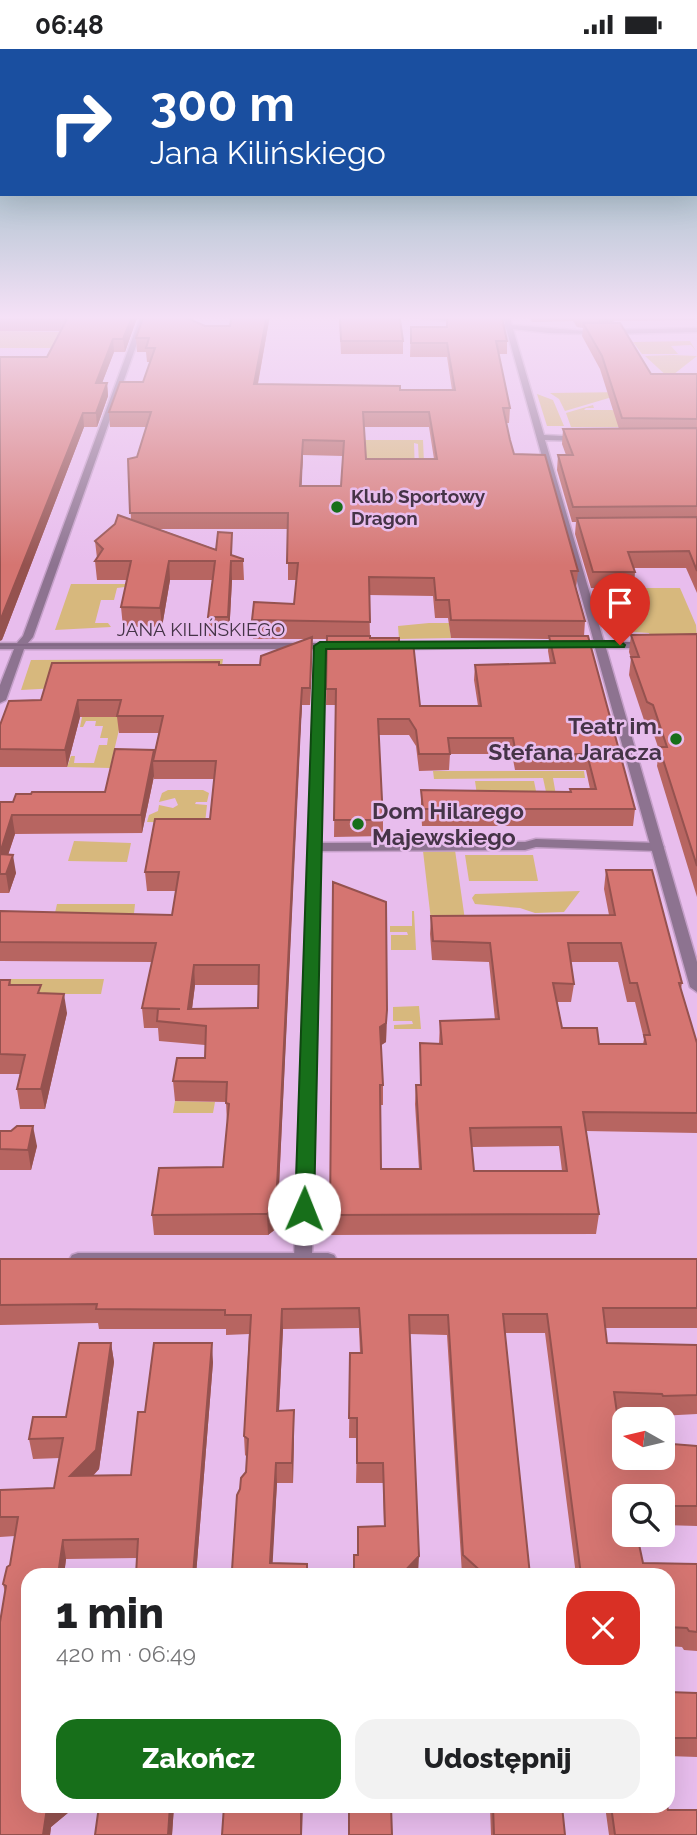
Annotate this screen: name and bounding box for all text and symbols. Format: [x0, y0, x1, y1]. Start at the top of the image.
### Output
text: 06:48 [35, 10, 104, 40]
text: 300 m [150, 75, 295, 132]
icon: right [35, 77, 126, 168]
text: Jana Kilińskiego [150, 134, 386, 171]
place label: Klub Sportowy Dragon [351, 485, 486, 529]
marker: Klub Sportowy Dragon [329, 499, 345, 515]
pin [590, 573, 650, 645]
icon: arrive [601, 584, 639, 622]
street label: JANA KILIŃSKIEGO [117, 618, 285, 640]
place label: Teatr im. Stefana Jaracza [488, 712, 662, 765]
marker: Teatr im. Stefana Jaracza [668, 731, 684, 747]
place label: Dom Hilarego Majewskiego [372, 797, 524, 850]
marker: Dom Hilarego Majewskiego [350, 816, 366, 832]
position arrow [267, 1172, 341, 1246]
north arrow [612, 1407, 676, 1470]
map controls [612, 1407, 675, 1547]
button: search [612, 1484, 675, 1547]
text: 1 min [56, 1589, 164, 1638]
button: close [566, 1591, 640, 1665]
text: 420 m · 06:49 [56, 1640, 196, 1667]
button: Zakończ [56, 1719, 341, 1799]
button: Udostępnij [355, 1719, 640, 1799]

